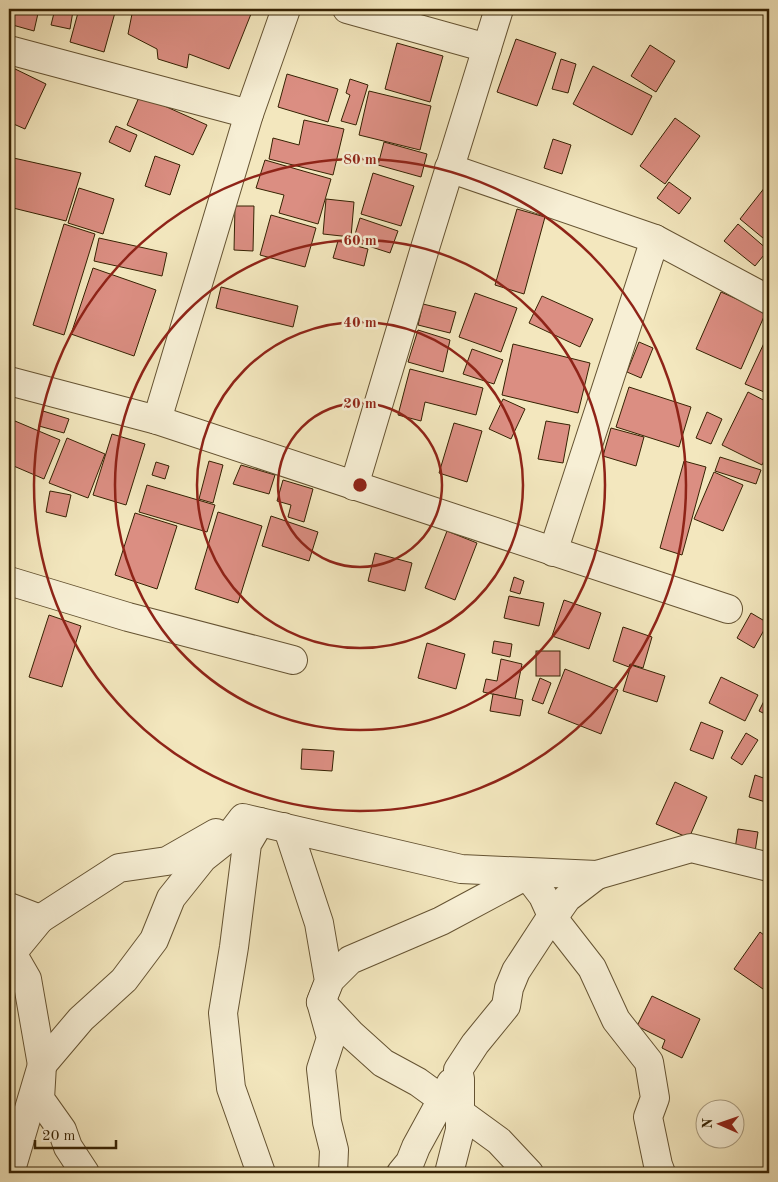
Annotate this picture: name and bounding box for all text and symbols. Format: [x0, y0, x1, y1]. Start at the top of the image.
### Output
text: 80 m [343, 153, 377, 168]
text: 60 m [343, 234, 377, 249]
text: 40 m [343, 316, 377, 331]
text: 20 m [343, 397, 377, 412]
centre of rings [351, 476, 369, 494]
north arrow [696, 1100, 746, 1150]
scale bar [35, 1117, 116, 1149]
text: N [701, 1118, 715, 1129]
text: 20 m [42, 1129, 76, 1144]

